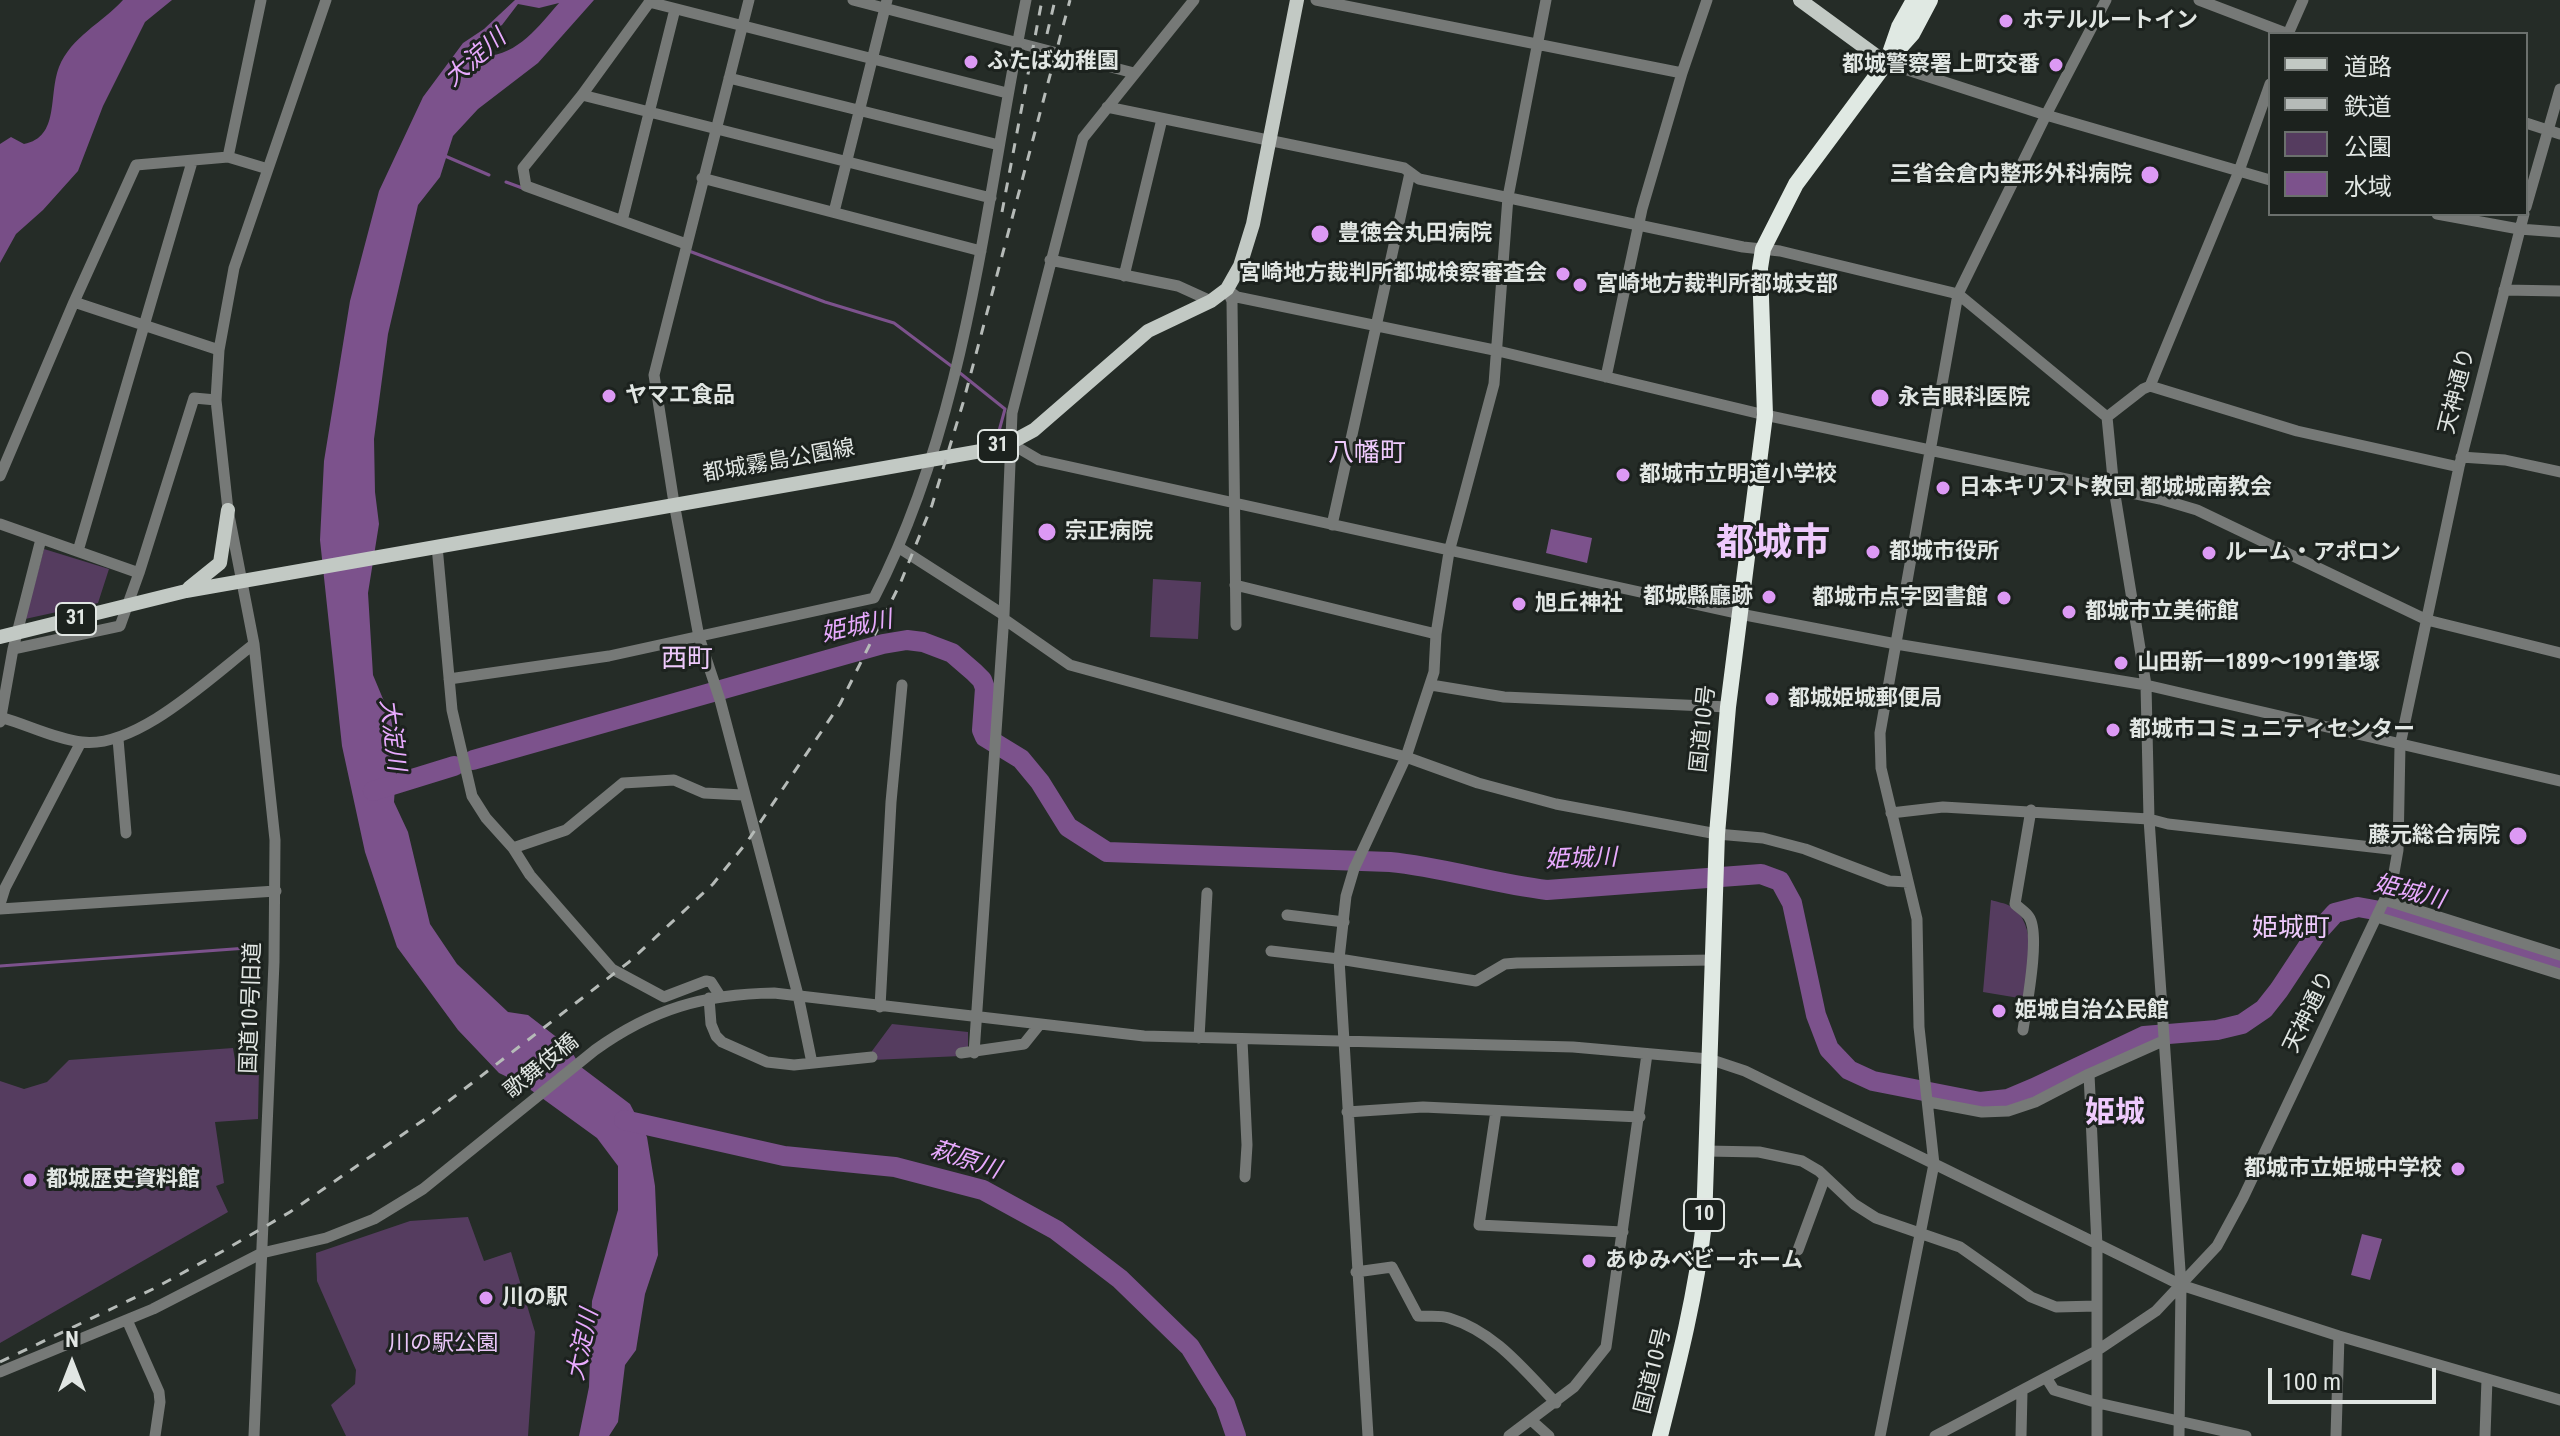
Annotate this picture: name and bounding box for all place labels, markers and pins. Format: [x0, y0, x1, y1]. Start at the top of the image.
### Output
place label: ホテルルートイン [2022, 8, 2198, 34]
marker: ホテルルートイン [1997, 12, 2015, 30]
place label: ふたば幼稚園 [987, 49, 1119, 75]
place label: 都城警察署上町交番 [1842, 52, 2040, 78]
marker: ふたば幼稚園 [962, 53, 980, 71]
marker: 都城警察署上町交番 [2047, 56, 2065, 74]
place label: 三省会倉内整形外科病院 [1890, 162, 2132, 188]
marker: 三省会倉内整形外科病院 [2139, 164, 2161, 186]
place label: 豊徳会丸田病院 [1338, 221, 1492, 247]
marker: 豊徳会丸田病院 [1309, 223, 1331, 245]
place label: 宮崎地方裁判所都城検察審査会 [1239, 261, 1547, 287]
marker: 宮崎地方裁判所都城検察審査会 [1554, 265, 1572, 283]
place label: 宮崎地方裁判所都城支部 [1596, 272, 1838, 298]
marker: 宮崎地方裁判所都城支部 [1571, 276, 1589, 294]
place label: ヤマエ食品 [625, 383, 735, 409]
place label: 永吉眼科医院 [1898, 385, 2030, 411]
marker: ヤマエ食品 [600, 387, 618, 405]
marker: 永吉眼科医院 [1869, 387, 1891, 409]
place label: 都城市立明道小学校 [1639, 462, 1837, 488]
marker: 都城市立明道小学校 [1614, 466, 1632, 484]
place label: 日本キリスト教団 都城城南教会 [1959, 475, 2272, 501]
marker: 日本キリスト教団 都城城南教会 [1934, 479, 1952, 497]
place label: 宗正病院 [1065, 519, 1153, 545]
marker: 宗正病院 [1036, 521, 1058, 543]
place label: 都城市役所 [1889, 539, 1999, 565]
place label: ルーム・アポロン [2225, 540, 2401, 566]
marker: 都城市役所 [1864, 543, 1882, 561]
marker: ルーム・アポロン [2200, 544, 2218, 562]
place label: 都城縣廳跡 [1643, 584, 1753, 610]
place label: 都城市点字図書館 [1812, 585, 1988, 611]
marker: 都城縣廳跡 [1760, 588, 1778, 606]
marker: 都城市点字図書館 [1995, 589, 2013, 607]
place label: 旭丘神社 [1535, 591, 1623, 617]
marker: 旭丘神社 [1510, 595, 1528, 613]
place label: 都城市立美術館 [2085, 599, 2239, 625]
marker: 都城市立美術館 [2060, 603, 2078, 621]
place label: 山田新一1899～1991筆塚 [2137, 650, 2380, 676]
marker: 山田新一1899～1991筆塚 [2112, 654, 2130, 672]
place label: 都城姫城郵便局 [1788, 686, 1942, 712]
marker: 都城姫城郵便局 [1763, 690, 1781, 708]
place label: 都城市コミュニティセンター [2129, 717, 2415, 743]
marker: 都城市コミュニティセンター [2104, 721, 2122, 739]
place label: 藤元総合病院 [2368, 823, 2500, 849]
marker: 藤元総合病院 [2507, 825, 2529, 847]
place label: 姫城自治公民館 [2015, 998, 2169, 1024]
marker: 姫城自治公民館 [1990, 1002, 2008, 1020]
place label: 都城市立姫城中学校 [2244, 1156, 2442, 1182]
marker: 都城市立姫城中学校 [2449, 1160, 2467, 1178]
place label: 都城歴史資料館 [46, 1167, 200, 1193]
marker: 都城歴史資料館 [21, 1171, 39, 1189]
place label: あゆみベビーホーム [1605, 1248, 1803, 1274]
marker: あゆみベビーホーム [1580, 1252, 1598, 1270]
place label: 川の駅 [502, 1285, 568, 1311]
marker: 川の駅 [477, 1289, 495, 1307]

